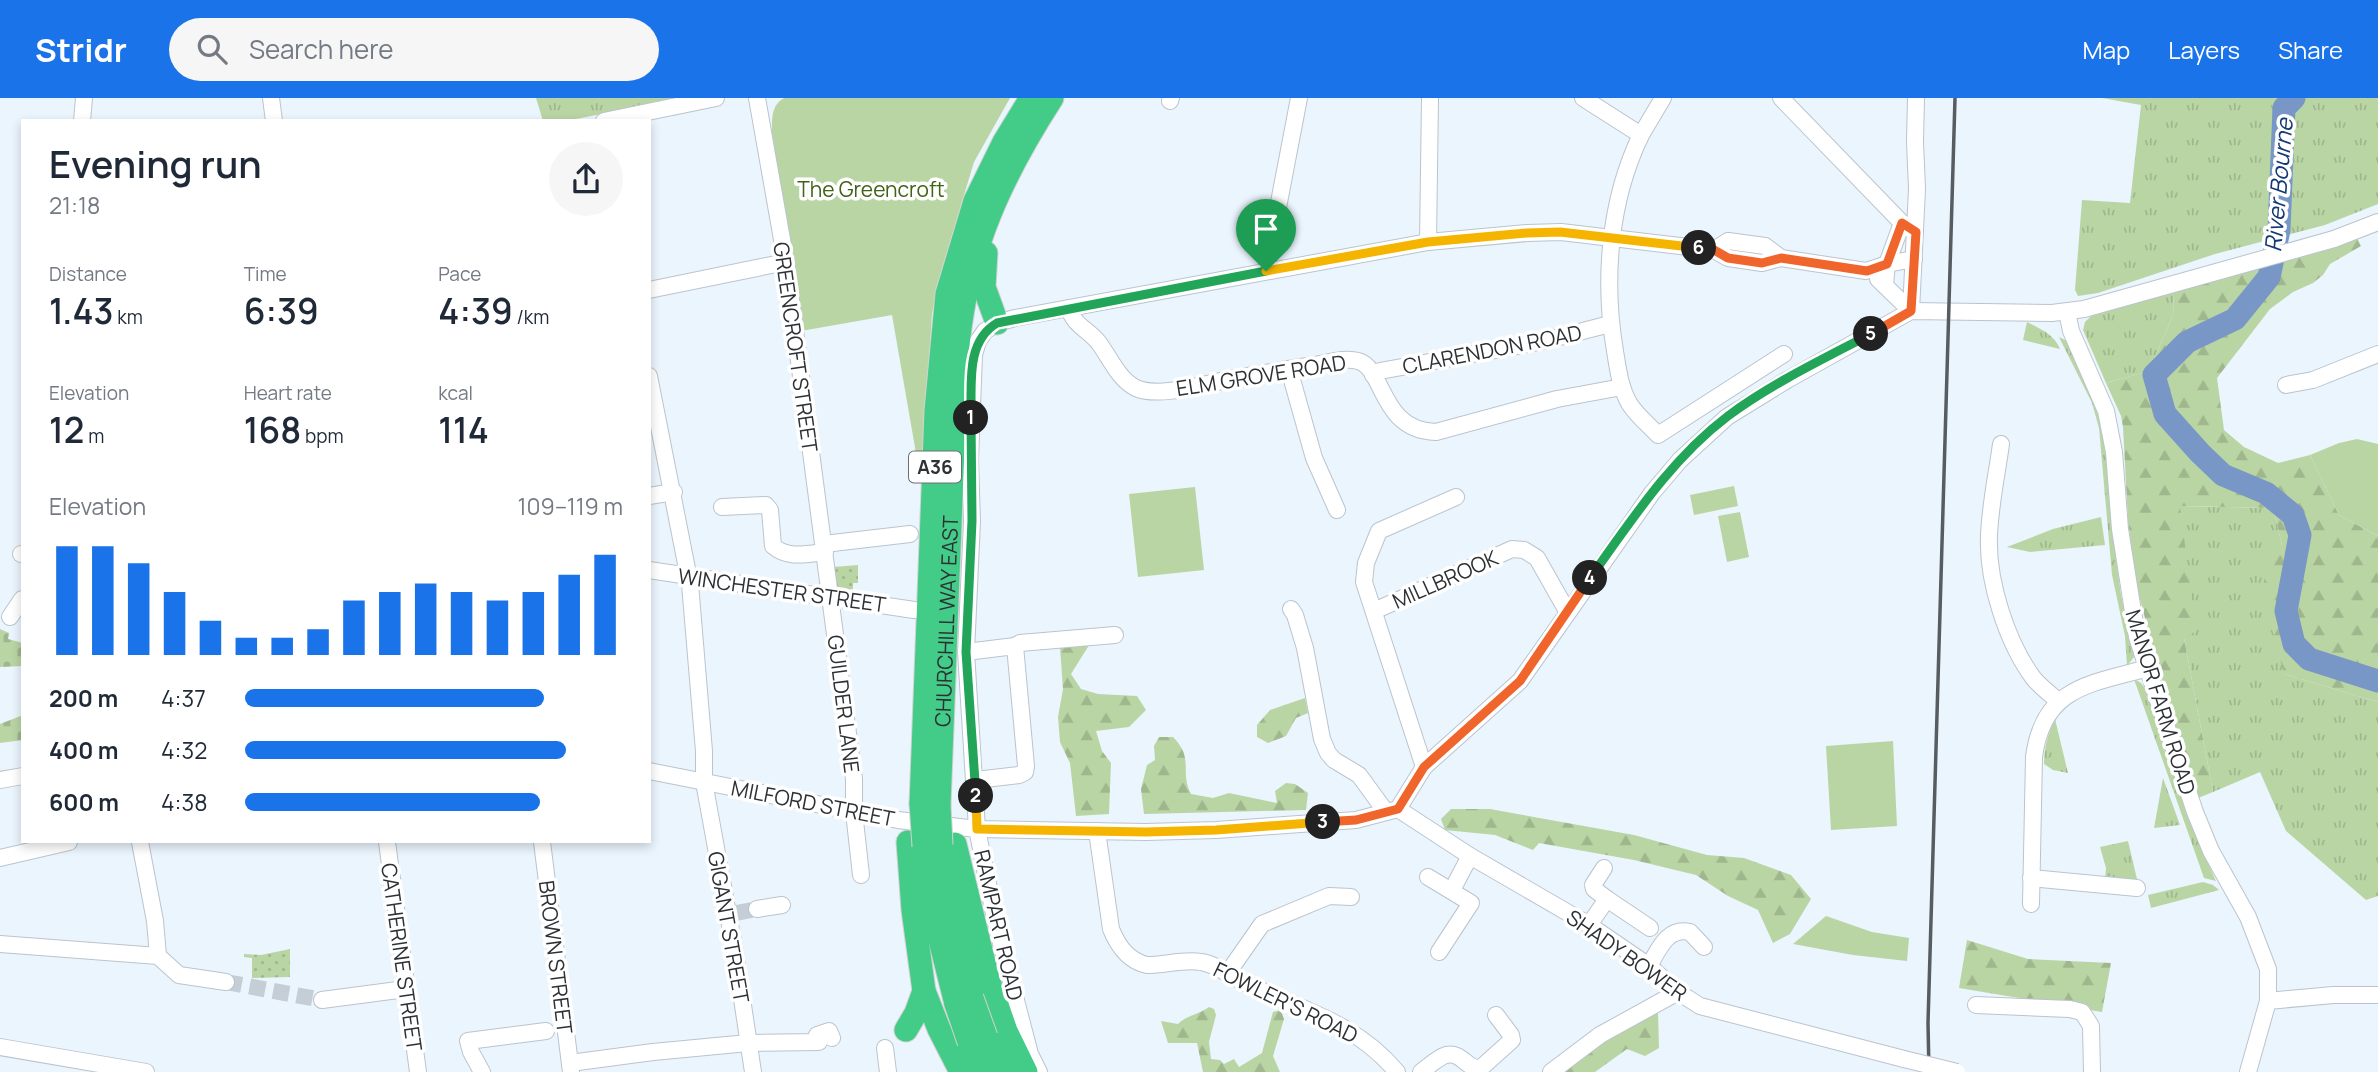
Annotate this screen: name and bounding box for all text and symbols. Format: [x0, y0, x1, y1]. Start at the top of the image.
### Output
search box [169, 18, 659, 81]
text: Stridr [35, 27, 127, 72]
icon: search [193, 30, 231, 68]
text: Search here [249, 31, 393, 67]
text: Map [2083, 33, 2130, 66]
text: Layers [2168, 33, 2240, 66]
text: Share [2278, 33, 2343, 66]
water label: River Bourne [2256, 115, 2300, 253]
text: Evening run [49, 137, 262, 189]
button: share [549, 142, 623, 216]
park label: The Greencroft [797, 175, 945, 203]
text: 21:18 [49, 189, 100, 221]
pin [1236, 199, 1296, 271]
icon: arrive [1247, 210, 1285, 248]
pin: 6 [1682, 230, 1716, 266]
text: 6 [1693, 234, 1704, 260]
street label: GREENCROFT STREET [767, 240, 825, 454]
text: Distance [49, 261, 127, 287]
text: Time [244, 261, 287, 287]
text: Pace [438, 261, 481, 287]
text: 1.43 [49, 287, 114, 335]
text: 6:39 [244, 287, 319, 335]
text: 4:39 [438, 287, 513, 335]
text: km [114, 304, 143, 330]
text: /km [513, 304, 549, 330]
pin: 5 [1854, 316, 1888, 352]
street label: CLARENDON ROAD [1400, 318, 1584, 380]
text: 5 [1865, 320, 1876, 346]
street label: ELM GROVE ROAD [1174, 348, 1348, 402]
text: Elevation [49, 380, 129, 406]
text: Heart rate [244, 380, 332, 406]
text: kcal [438, 380, 473, 406]
pin: 1 [954, 400, 988, 436]
text: 1 [966, 404, 975, 430]
text: 12 [49, 406, 84, 454]
text: 168 [244, 406, 301, 454]
text: 114 [438, 406, 489, 454]
text: m [84, 423, 104, 449]
text: bpm [301, 423, 344, 449]
road number: A36 [909, 452, 961, 482]
text: Elevation [49, 490, 146, 522]
text: 109–119 m [517, 490, 623, 522]
street label: CHURCHILL WAY EAST [928, 514, 964, 727]
street label: MILLBROOK [1388, 543, 1503, 615]
pin: 4 [1572, 560, 1608, 596]
street label: WINCHESTER STREET [676, 562, 888, 619]
text: 4 [1584, 564, 1595, 590]
street label: MANOR FARM ROAD [2120, 606, 2202, 798]
street label: GUILDER LANE [822, 633, 866, 775]
text: 200 m [49, 682, 118, 714]
text: 4:37 [161, 682, 206, 714]
text: 400 m [49, 734, 119, 766]
text: 4:32 [161, 734, 207, 766]
street label: MILFORD STREET [729, 773, 897, 833]
pin: 2 [958, 778, 993, 814]
text: 2 [970, 782, 981, 808]
text: 600 m [49, 786, 119, 818]
text: 4:38 [161, 786, 208, 818]
pin: 3 [1306, 804, 1340, 840]
text: 3 [1317, 808, 1328, 834]
street label: RAMPART ROAD [968, 847, 1030, 1003]
street label: GIGANT STREET [702, 849, 756, 1005]
street label: CATHERINE STREET [375, 861, 429, 1053]
street label: BROWN STREET [533, 879, 579, 1036]
street label: SHADY BOWER [1561, 903, 1693, 1007]
street label: FOWLER'S ROAD [1209, 955, 1363, 1049]

